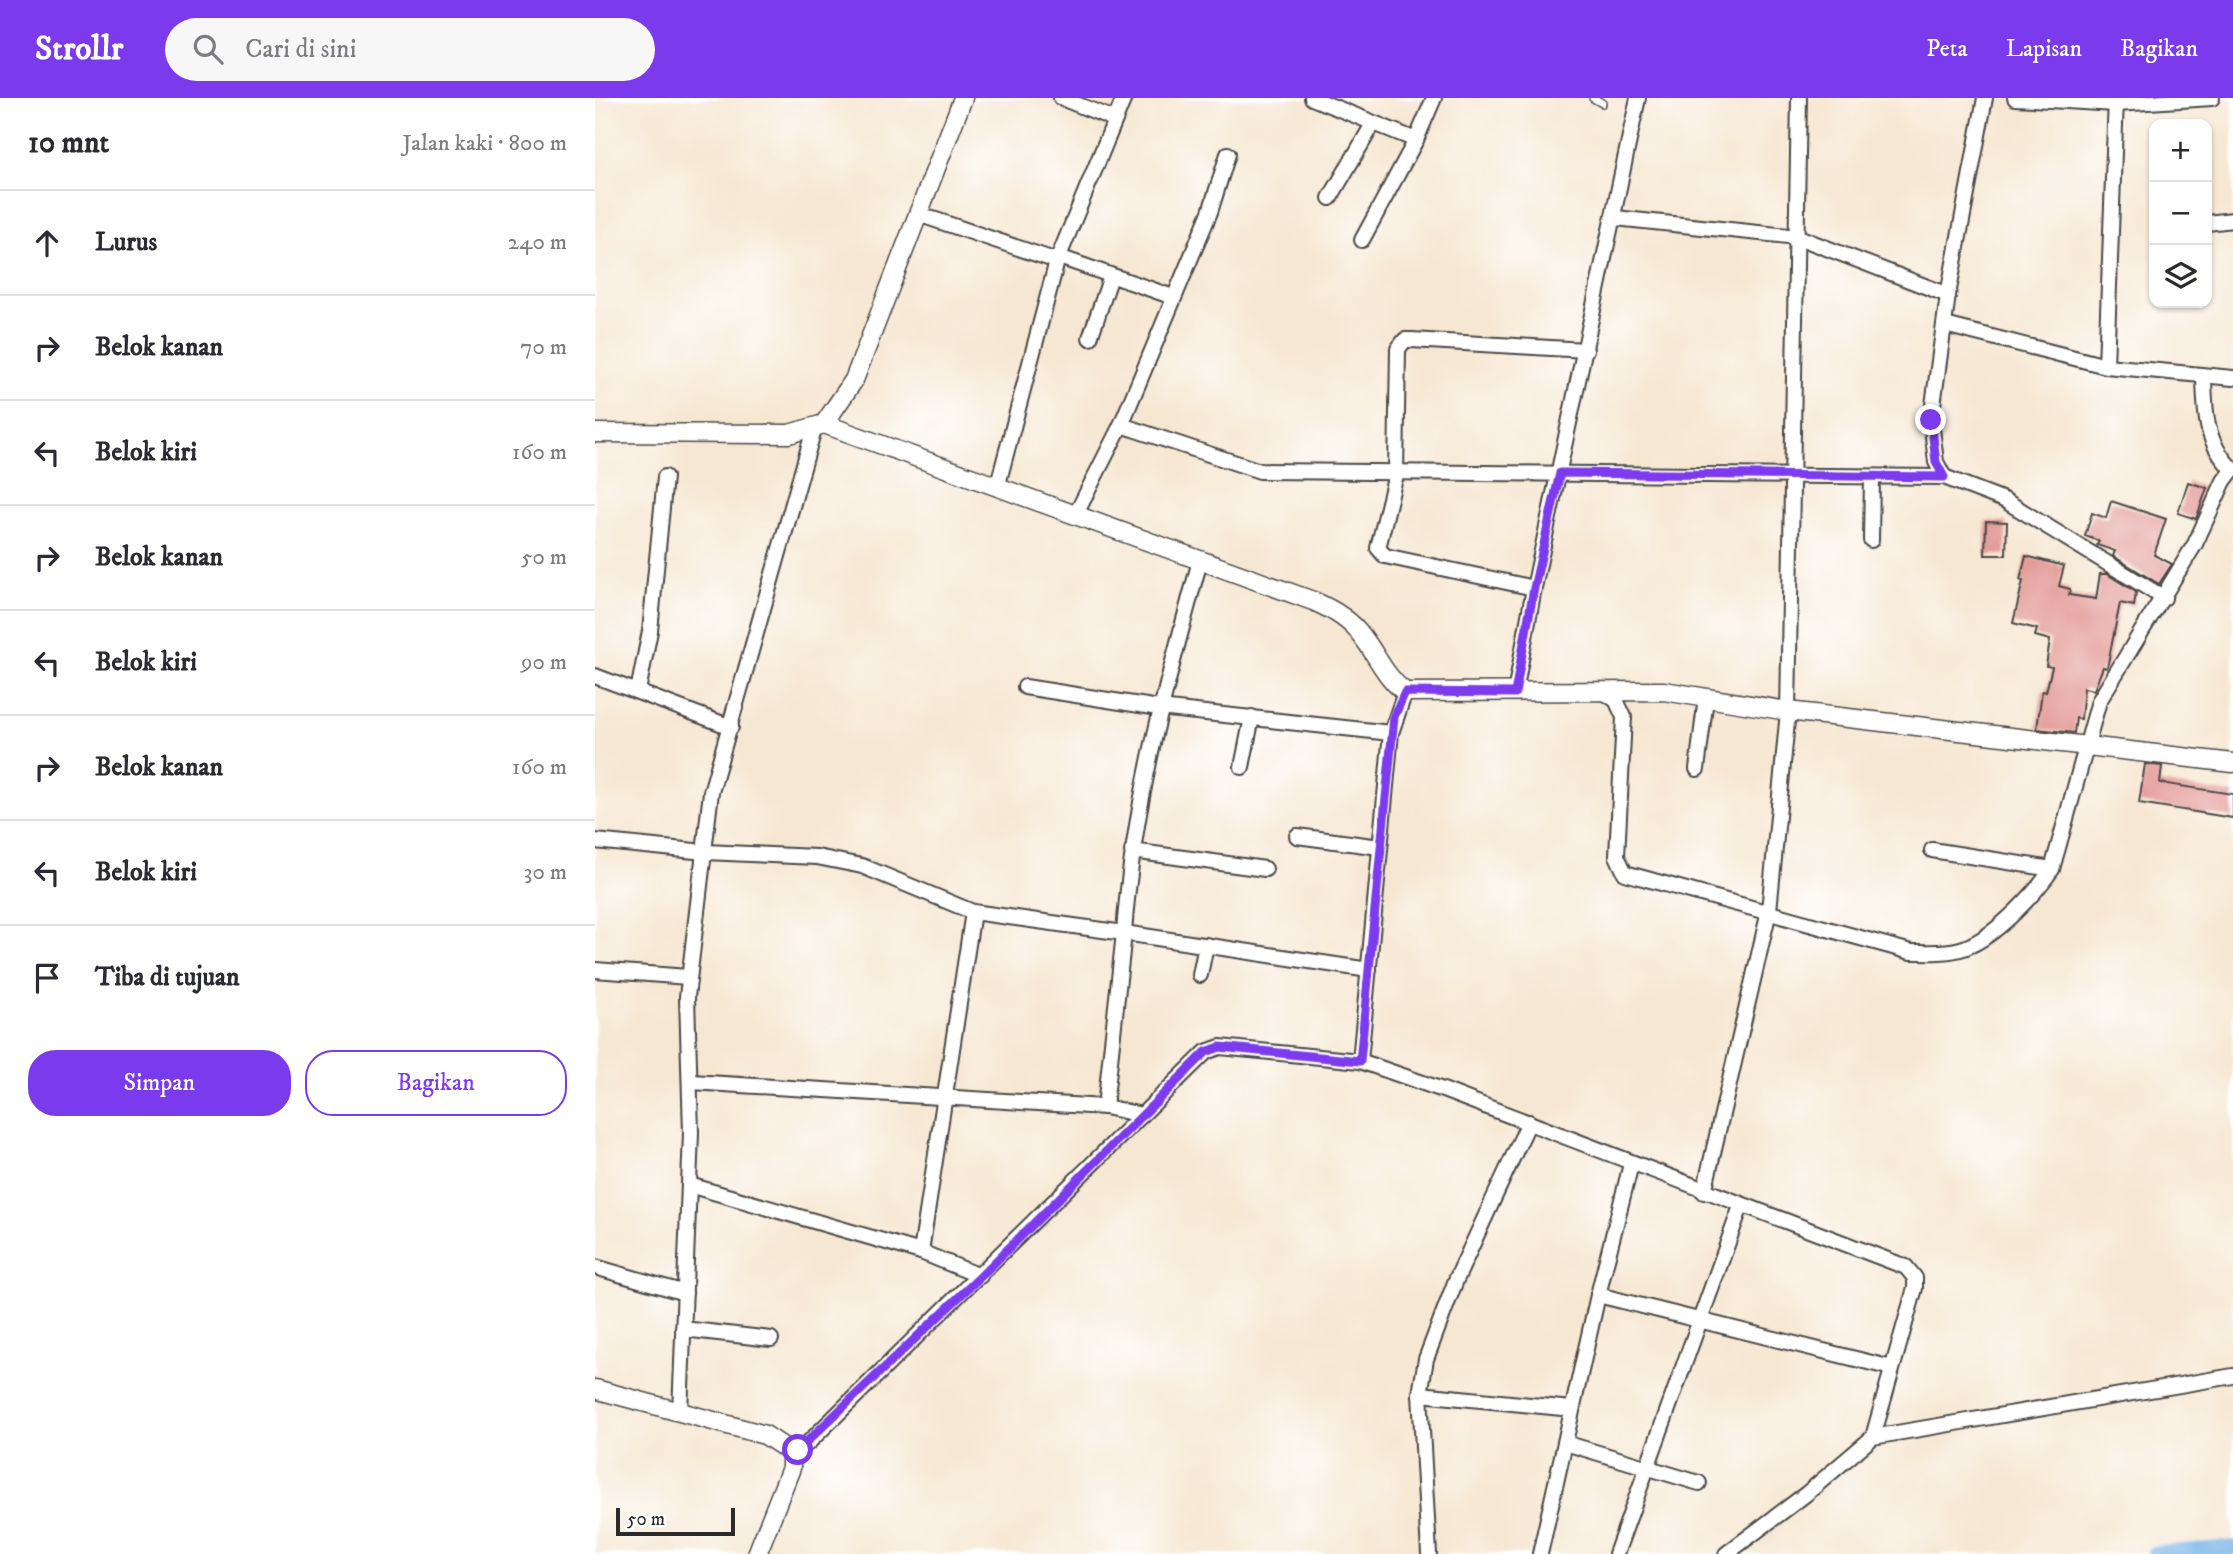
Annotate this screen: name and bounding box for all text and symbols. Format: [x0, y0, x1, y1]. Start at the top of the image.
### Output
search box [165, 18, 655, 81]
text: Strollr [35, 29, 123, 70]
icon: search [189, 30, 227, 68]
text: Cari di sini [245, 33, 356, 66]
text: Peta [1926, 34, 1968, 64]
text: Lapisan [2006, 34, 2082, 64]
text: Bagikan [2120, 34, 2198, 64]
map controls [2149, 119, 2212, 308]
button: + [2149, 119, 2212, 182]
text: 10 mnt [28, 125, 109, 162]
text: Jalan kaki · 800 m [403, 129, 567, 158]
button: − [2149, 182, 2212, 245]
icon: ahead [28, 224, 66, 262]
text: Lurus [95, 226, 157, 259]
text: 240 m [508, 228, 567, 257]
button: layers [2149, 245, 2212, 308]
icon: right [28, 329, 66, 367]
text: Belok kanan [95, 331, 223, 364]
text: 70 m [520, 333, 567, 362]
route end [1915, 404, 1946, 435]
icon: left [28, 434, 66, 472]
text: Belok kiri [95, 436, 197, 469]
text: 160 m [512, 438, 567, 467]
icon: right [28, 539, 66, 577]
text: Belok kanan [95, 541, 223, 574]
text: 50 m [521, 543, 567, 572]
icon: left [28, 644, 66, 682]
text: Belok kiri [95, 646, 197, 679]
text: 90 m [521, 648, 567, 677]
icon: right [28, 749, 66, 787]
text: Belok kanan [95, 751, 223, 784]
text: 160 m [512, 753, 567, 782]
icon: left [28, 854, 66, 892]
text: Belok kiri [95, 856, 197, 889]
text: 30 m [524, 858, 567, 887]
icon: arrive [28, 959, 66, 997]
text: Tiba di tujuan [95, 961, 240, 994]
button: Simpan [28, 1050, 291, 1116]
button: Bagikan [305, 1050, 567, 1116]
route start [782, 1434, 813, 1465]
scale bar [616, 1505, 735, 1537]
text: 50 m [627, 1508, 665, 1531]

